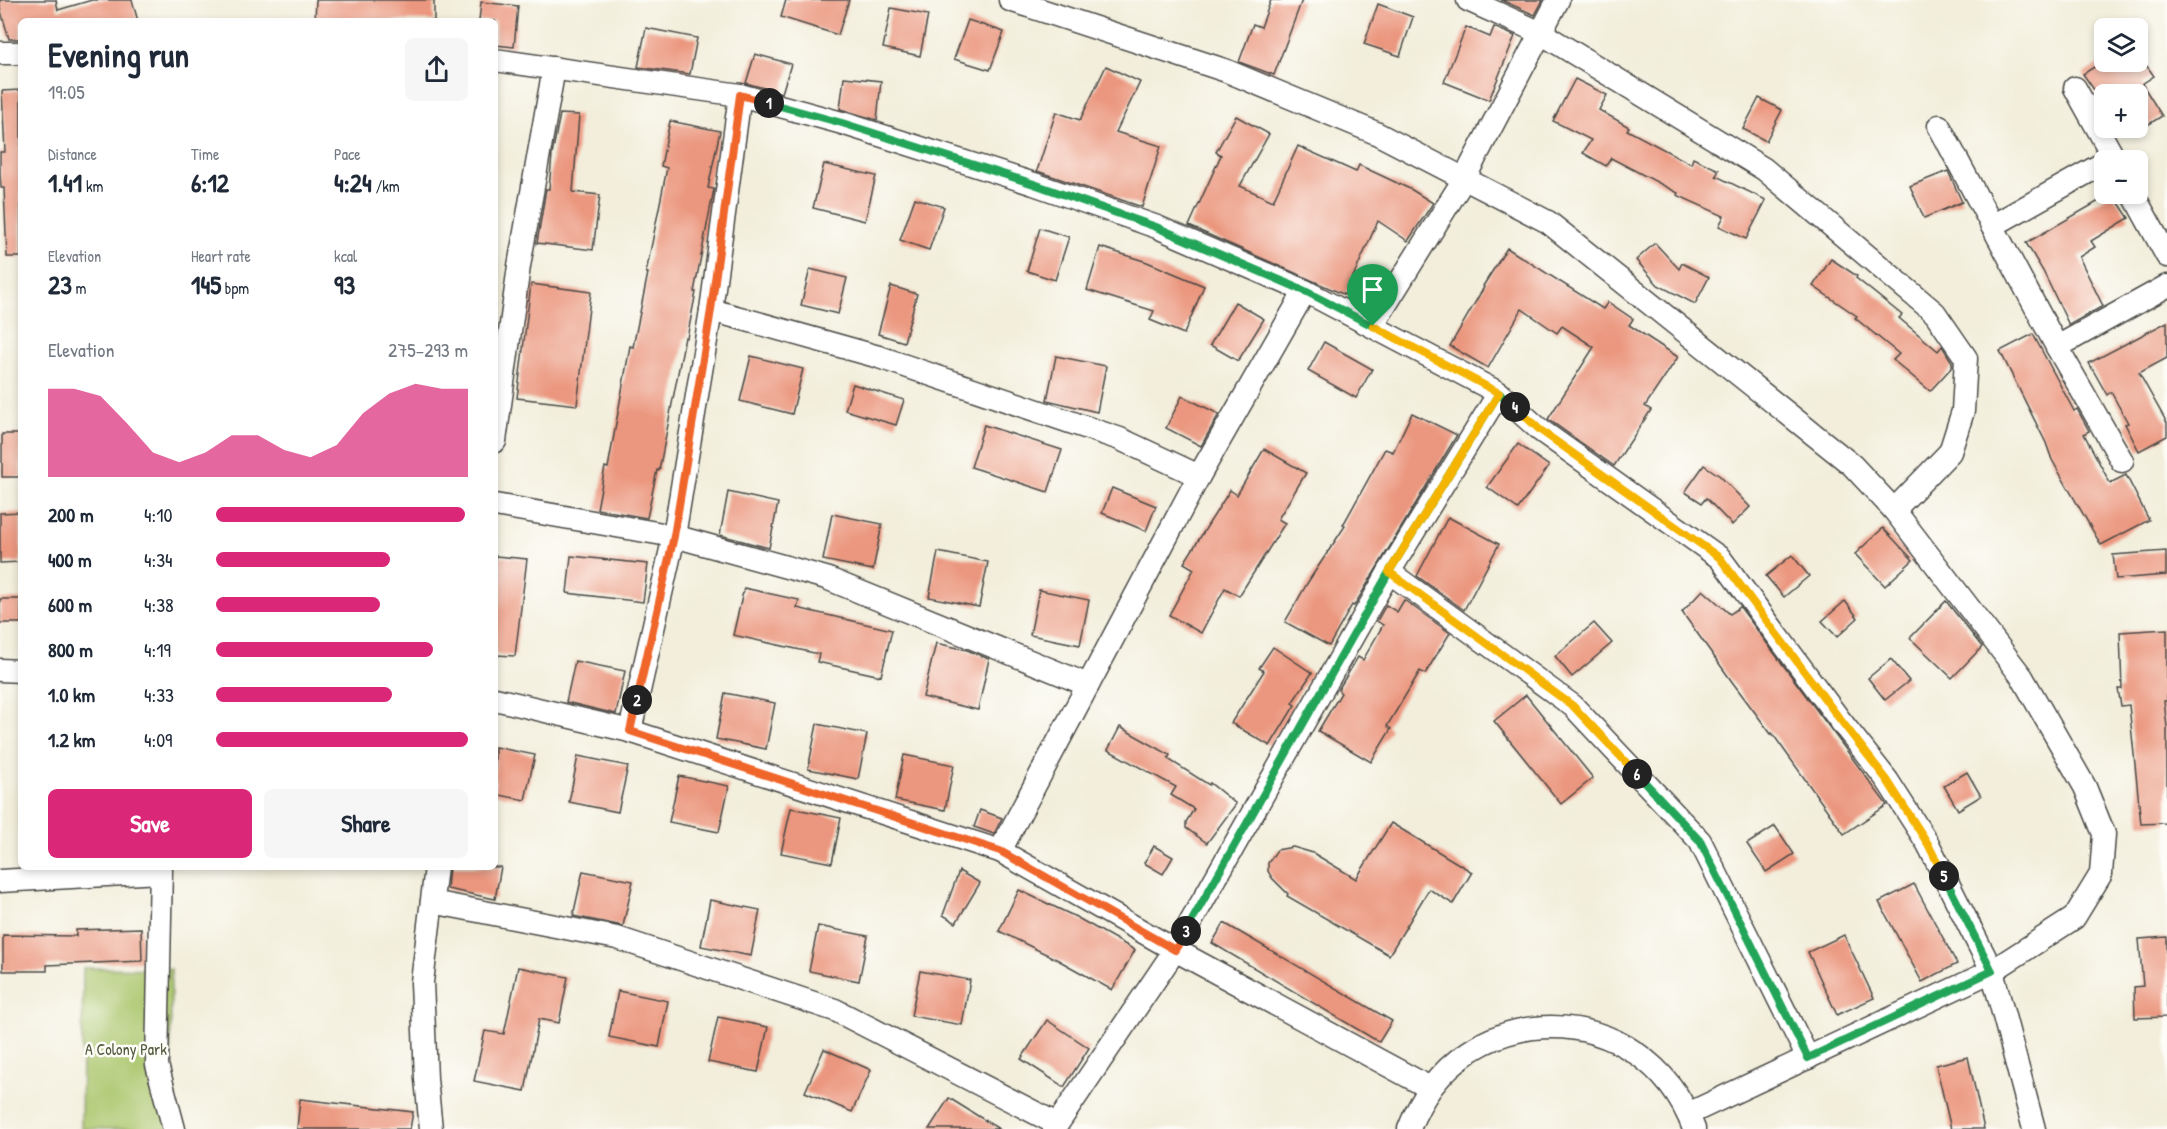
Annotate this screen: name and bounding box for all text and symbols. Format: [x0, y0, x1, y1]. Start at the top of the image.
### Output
map controls [2094, 18, 2148, 204]
button: layers [2094, 18, 2148, 72]
text: Evening run [48, 33, 189, 77]
button: share [405, 38, 468, 101]
text: 19:05 [48, 78, 85, 105]
button: + [2094, 84, 2148, 138]
pin: 1 [754, 88, 784, 118]
text: 1 [766, 92, 772, 114]
text: Distance [48, 143, 97, 165]
text: Time [191, 143, 219, 165]
text: Pace [334, 143, 361, 165]
button: − [2094, 150, 2148, 204]
text: 1.41 [48, 165, 82, 200]
text: 6:12 [191, 165, 229, 200]
text: 4:24 [334, 165, 372, 200]
text: km [82, 175, 103, 197]
text: /km [372, 175, 400, 197]
text: Elevation [48, 245, 101, 267]
text: Heart rate [191, 245, 251, 267]
text: kcal [334, 245, 357, 267]
pin [1347, 264, 1398, 326]
text: 23 [48, 267, 72, 302]
text: 145 [191, 267, 221, 302]
text: 93 [334, 267, 355, 302]
icon: arrive [1356, 273, 1389, 306]
text: m [72, 277, 86, 299]
text: bpm [221, 277, 249, 299]
text: Elevation [48, 336, 114, 363]
text: 275–293 m [388, 336, 468, 363]
pin: 4 [1500, 392, 1530, 422]
text: 4 [1512, 396, 1518, 418]
text: 200 m [48, 501, 93, 528]
text: 4:10 [144, 501, 172, 528]
text: 400 m [48, 546, 92, 573]
text: 4:34 [144, 546, 173, 573]
text: 600 m [48, 591, 92, 618]
text: 4:38 [144, 591, 174, 618]
text: 800 m [48, 636, 93, 663]
text: 4:19 [144, 636, 171, 663]
text: 1.0 km [48, 681, 95, 708]
text: 4:33 [144, 681, 174, 708]
pin: 2 [622, 685, 652, 715]
text: 2 [633, 689, 641, 711]
text: 1.2 km [48, 726, 95, 753]
text: 4:09 [144, 726, 172, 753]
pin: 6 [1622, 759, 1652, 789]
text: 6 [1634, 763, 1640, 785]
button: Save [48, 789, 252, 858]
button: Share [264, 789, 468, 858]
pin: 5 [1929, 861, 1959, 891]
text: 5 [1941, 865, 1947, 887]
pin: 3 [1171, 916, 1201, 946]
text: 3 [1182, 920, 1190, 942]
park label: A Colony Park [85, 1038, 167, 1060]

